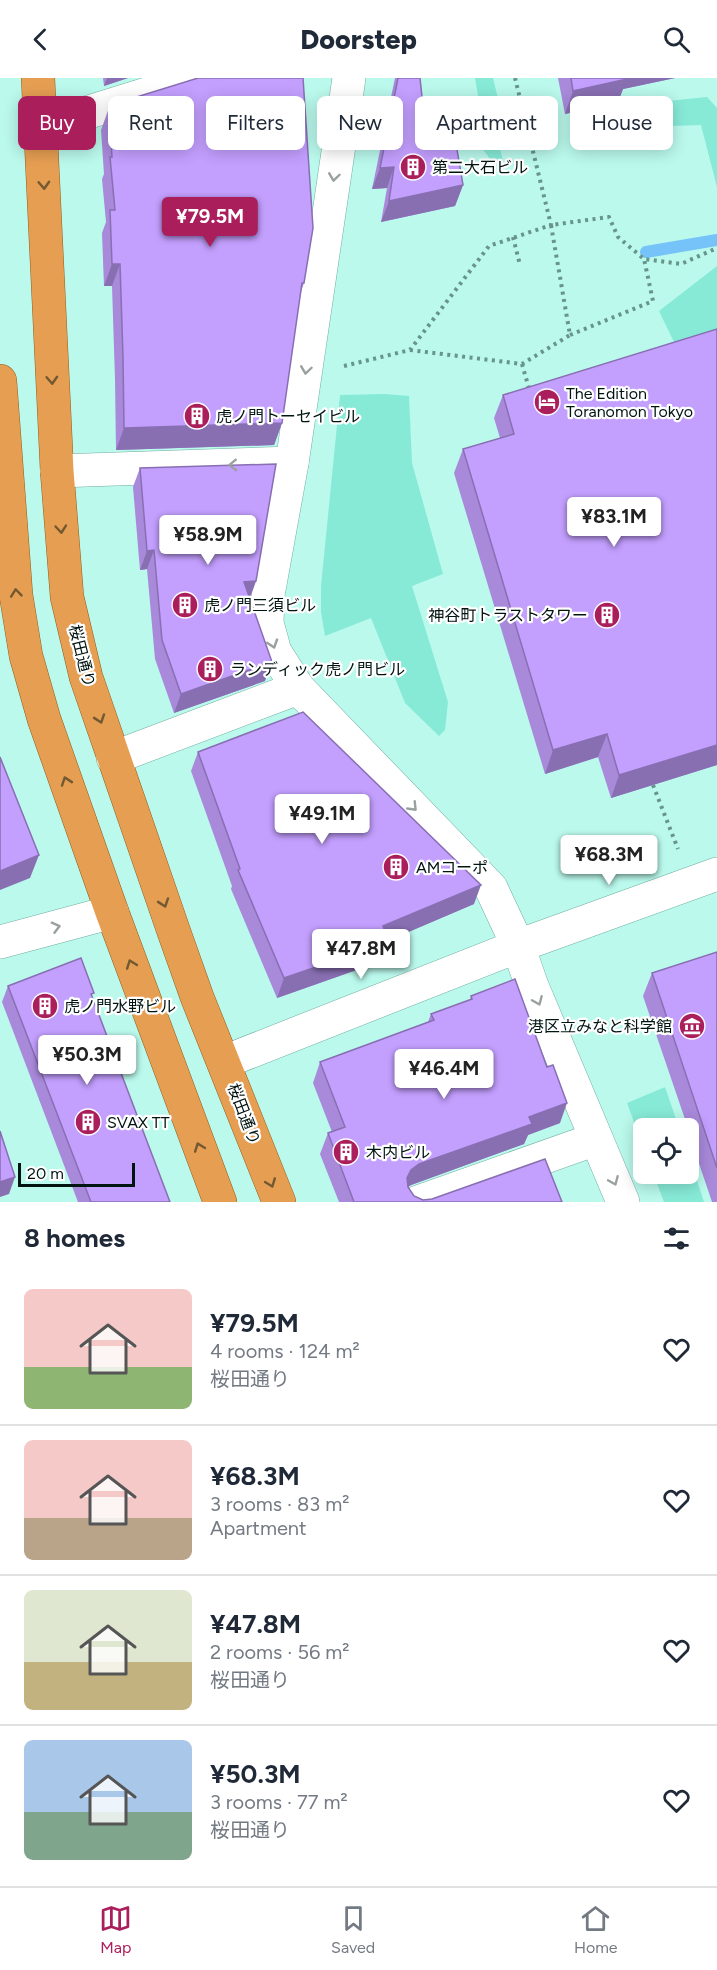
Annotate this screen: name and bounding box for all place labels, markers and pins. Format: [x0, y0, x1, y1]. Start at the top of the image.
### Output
building icon: 第二大石ビル [398, 152, 428, 182]
place label: 第二大石ビル [432, 158, 528, 177]
pin: ¥79.5M [161, 197, 259, 248]
place label: The Edition Toranomon Tokyo [566, 384, 693, 421]
hotel icon: The Edition Toranomon Tokyo [532, 387, 562, 417]
building icon: 虎ノ門トーセイビル [182, 401, 212, 431]
place label: 虎ノ門トーセイビル [216, 407, 360, 426]
pin: ¥83.1M [565, 497, 663, 548]
pin: ¥58.9M [159, 515, 257, 566]
building icon: 虎ノ門三須ビル [170, 590, 200, 620]
place label: 虎ノ門三須ビル [204, 596, 316, 615]
building icon: 神谷町トラストタワー [592, 600, 622, 630]
place label: 神谷町トラストタワー [428, 606, 588, 625]
building icon: ランディック虎ノ門ビル [195, 654, 225, 684]
place label: ランディック虎ノ門ビル [230, 660, 405, 679]
pin: ¥49.1M [273, 794, 371, 845]
pin: ¥68.3M [560, 835, 658, 886]
building icon: AMコーポ [381, 852, 411, 882]
place label: AMコーポ [416, 858, 488, 877]
pin: ¥47.8M [312, 929, 410, 980]
building icon: 虎ノ門水野ビル [30, 991, 60, 1021]
place label: 虎ノ門水野ビル [64, 997, 176, 1016]
museum icon: 港区立みなと科学館 [677, 1011, 707, 1041]
place label: 港区立みなと科学館 [528, 1017, 672, 1036]
pin: ¥50.3M [38, 1035, 136, 1086]
pin: ¥46.4M [395, 1049, 493, 1100]
building icon: SVAX TT [73, 1107, 103, 1137]
place label: SVAX TT [107, 1113, 170, 1132]
building icon: 木内ビル [331, 1137, 361, 1167]
place label: 木内ビル [366, 1143, 430, 1162]

